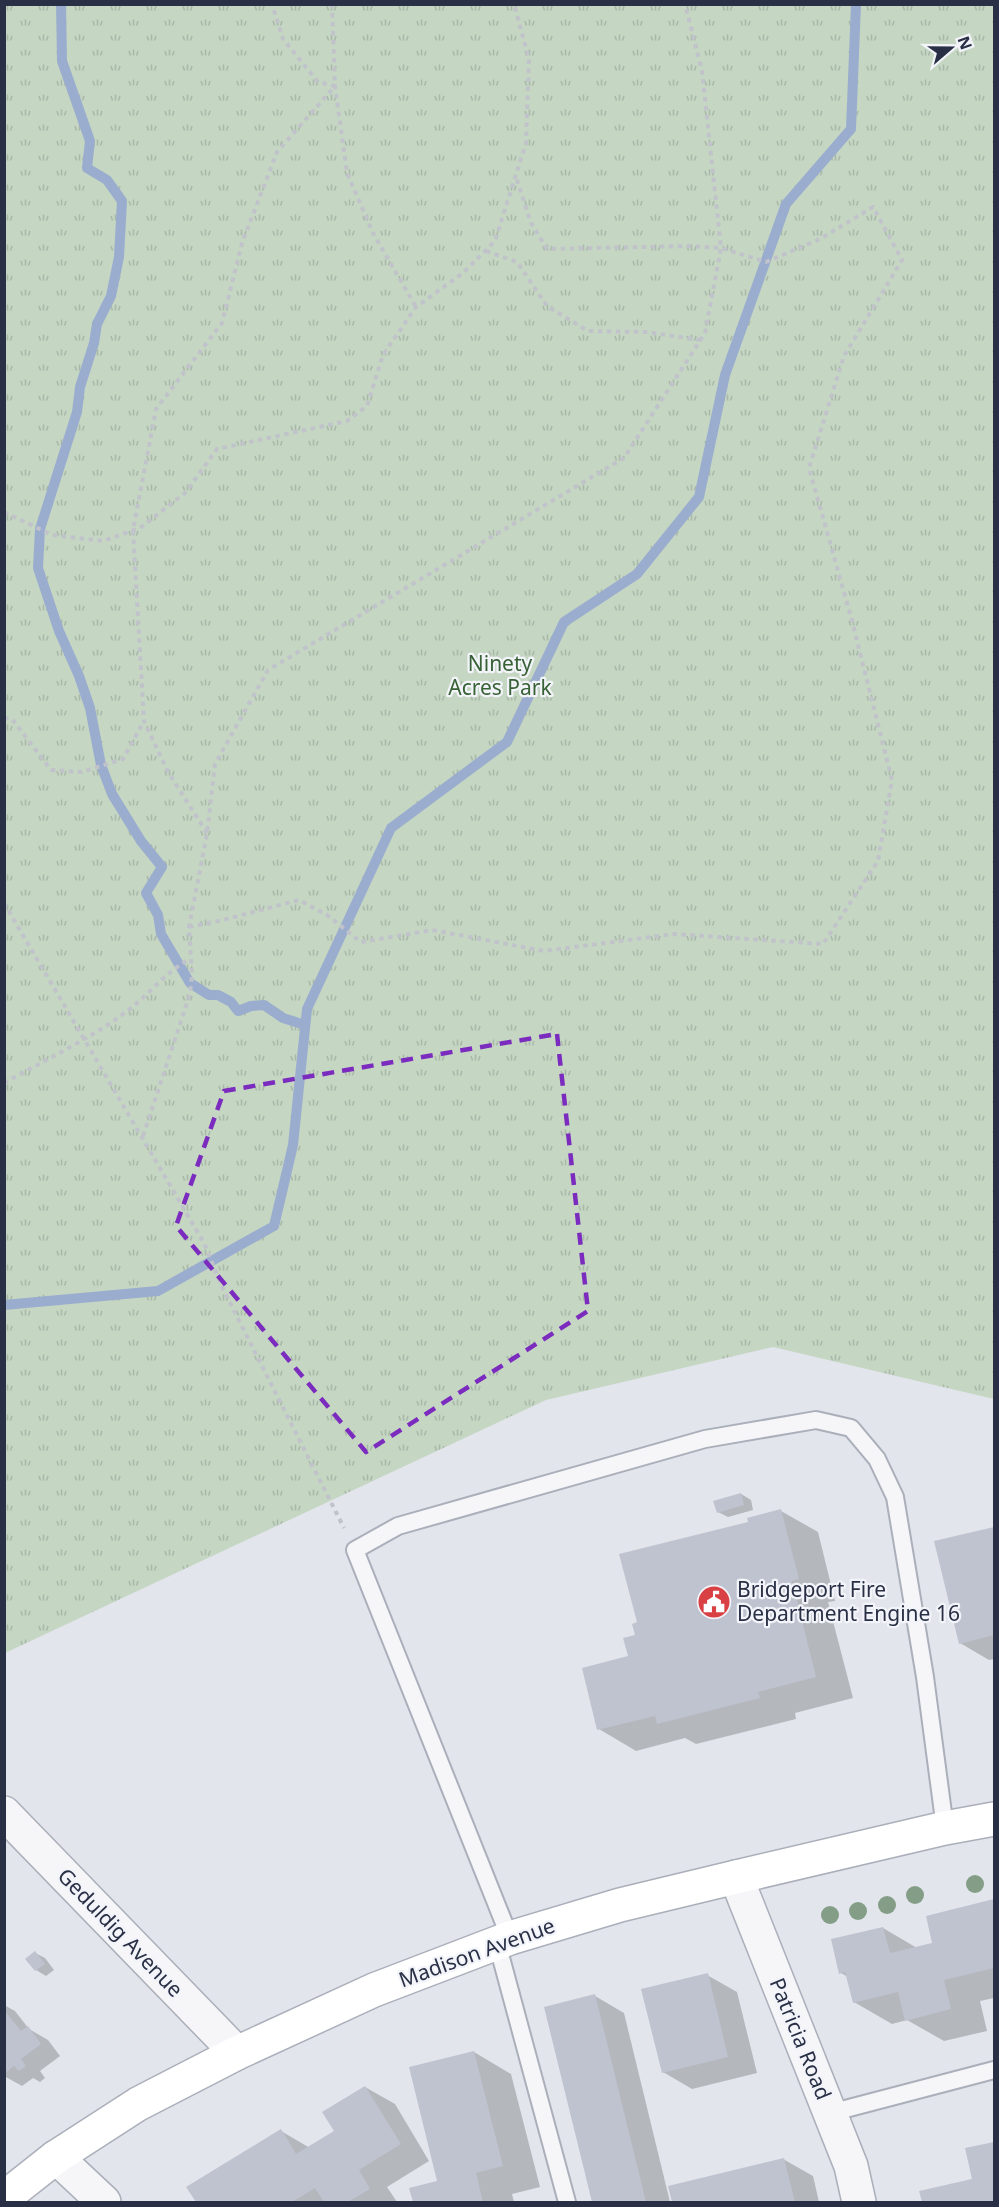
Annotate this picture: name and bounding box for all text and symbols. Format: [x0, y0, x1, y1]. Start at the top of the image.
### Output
north arrow [921, 18, 981, 78]
text: N [953, 33, 978, 53]
park label: Ninety Acres Park [448, 649, 553, 701]
place label: Bridgeport Fire Department Engine 16 [737, 1575, 960, 1627]
public building icon: Bridgeport Fire Department Engine 16 [696, 1584, 732, 1620]
street label: Geduldig Avenue [52, 1862, 189, 2003]
street label: Madison Avenue [395, 1911, 559, 1993]
street label: Patricia Road [764, 1973, 838, 2104]

